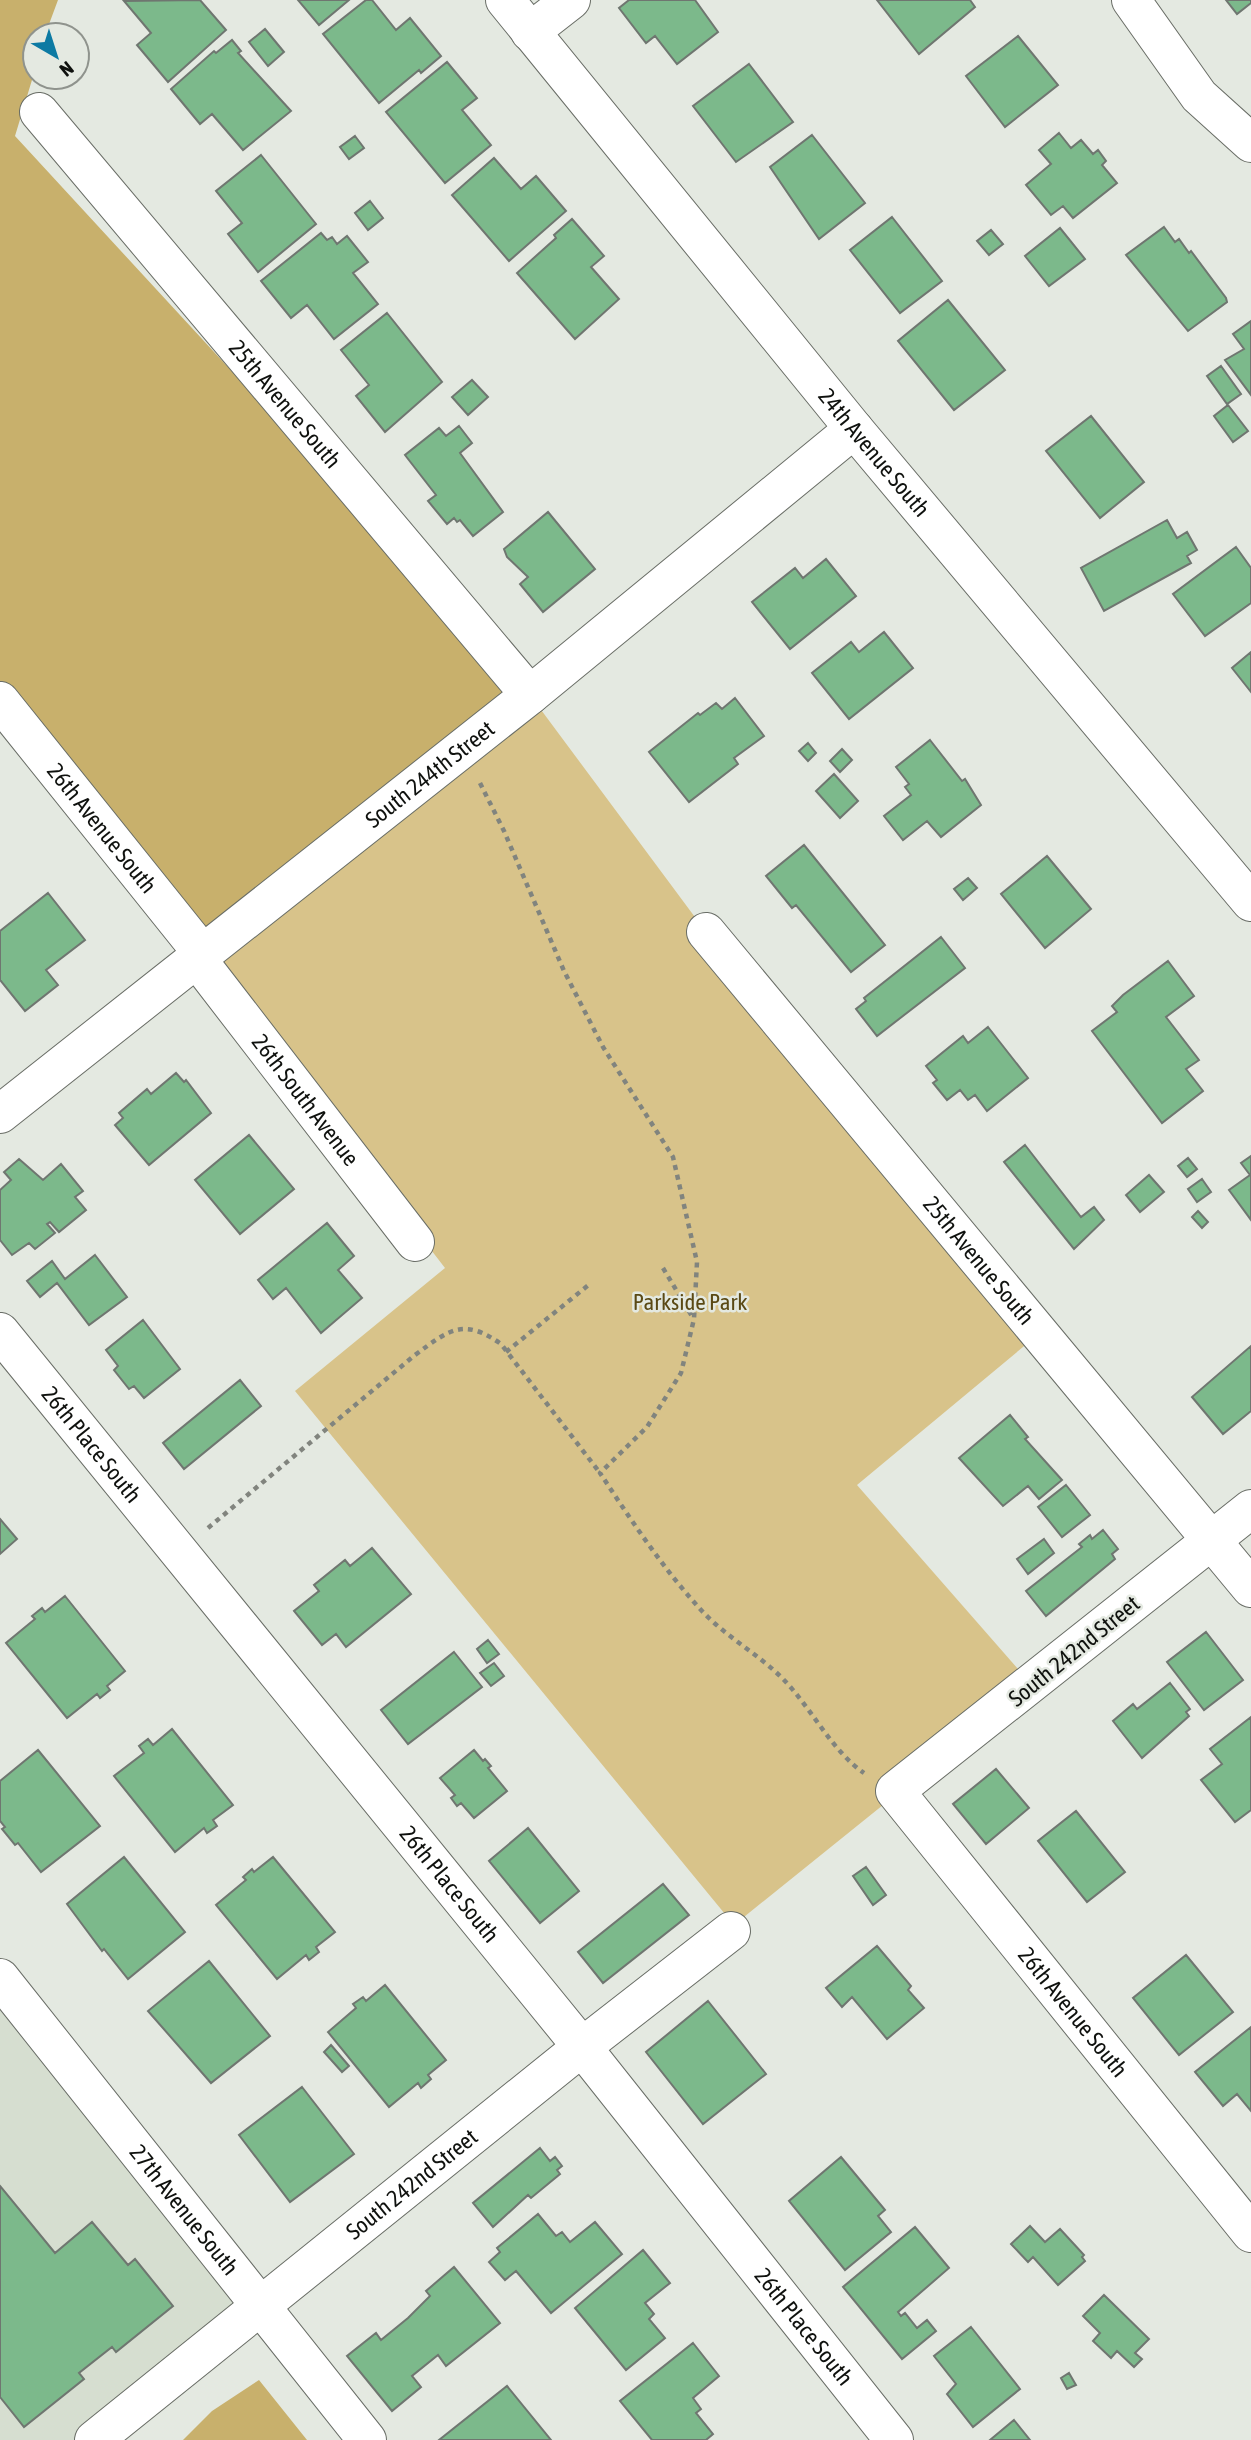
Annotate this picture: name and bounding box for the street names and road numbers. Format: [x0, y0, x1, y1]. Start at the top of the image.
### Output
street label: 25th Avenue South [224, 335, 346, 473]
street label: 24th Avenue South [813, 383, 935, 522]
street label: South 244th Street [360, 715, 499, 833]
street label: 26th Avenue South [42, 758, 162, 898]
street label: 26th South Avenue [247, 1029, 364, 1171]
street label: 25th Avenue South [918, 1191, 1040, 1330]
street label: 26th Place South [37, 1381, 146, 1508]
street label: South 242nd Street [1003, 1590, 1145, 1712]
street label: 26th Place South [395, 1821, 504, 1948]
street label: 26th Avenue South [1013, 1942, 1133, 2082]
street label: South 242nd Street [341, 2124, 482, 2245]
street label: 27th Avenue South [125, 2140, 244, 2280]
street label: 26th Place South [750, 2263, 858, 2390]

